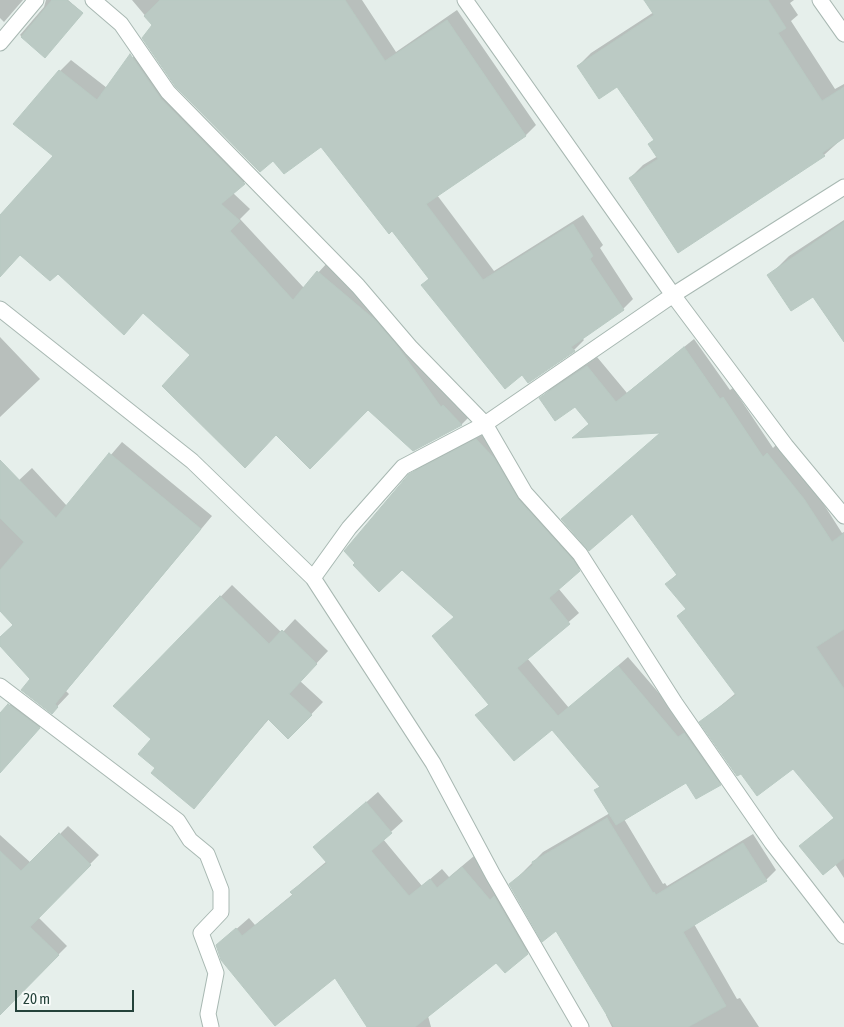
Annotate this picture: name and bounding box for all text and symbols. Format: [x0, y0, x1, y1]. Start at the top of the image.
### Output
scale bar [18, 980, 136, 1012]
text: 20 m [23, 990, 50, 1007]

